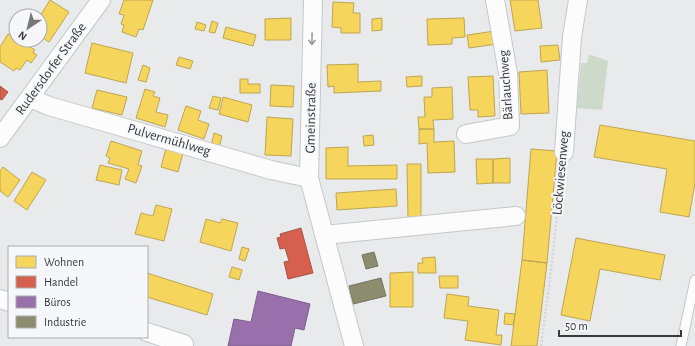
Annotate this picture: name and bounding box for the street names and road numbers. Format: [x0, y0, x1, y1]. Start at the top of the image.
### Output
street label: Rudersdorfer Straße [13, 20, 89, 118]
street label: Bärlauchweg [497, 49, 515, 121]
street label: Gmeinstraße [303, 82, 319, 154]
street label: Pulvermühlweg [126, 121, 212, 159]
street label: Löckwiesenweg [550, 130, 572, 216]

